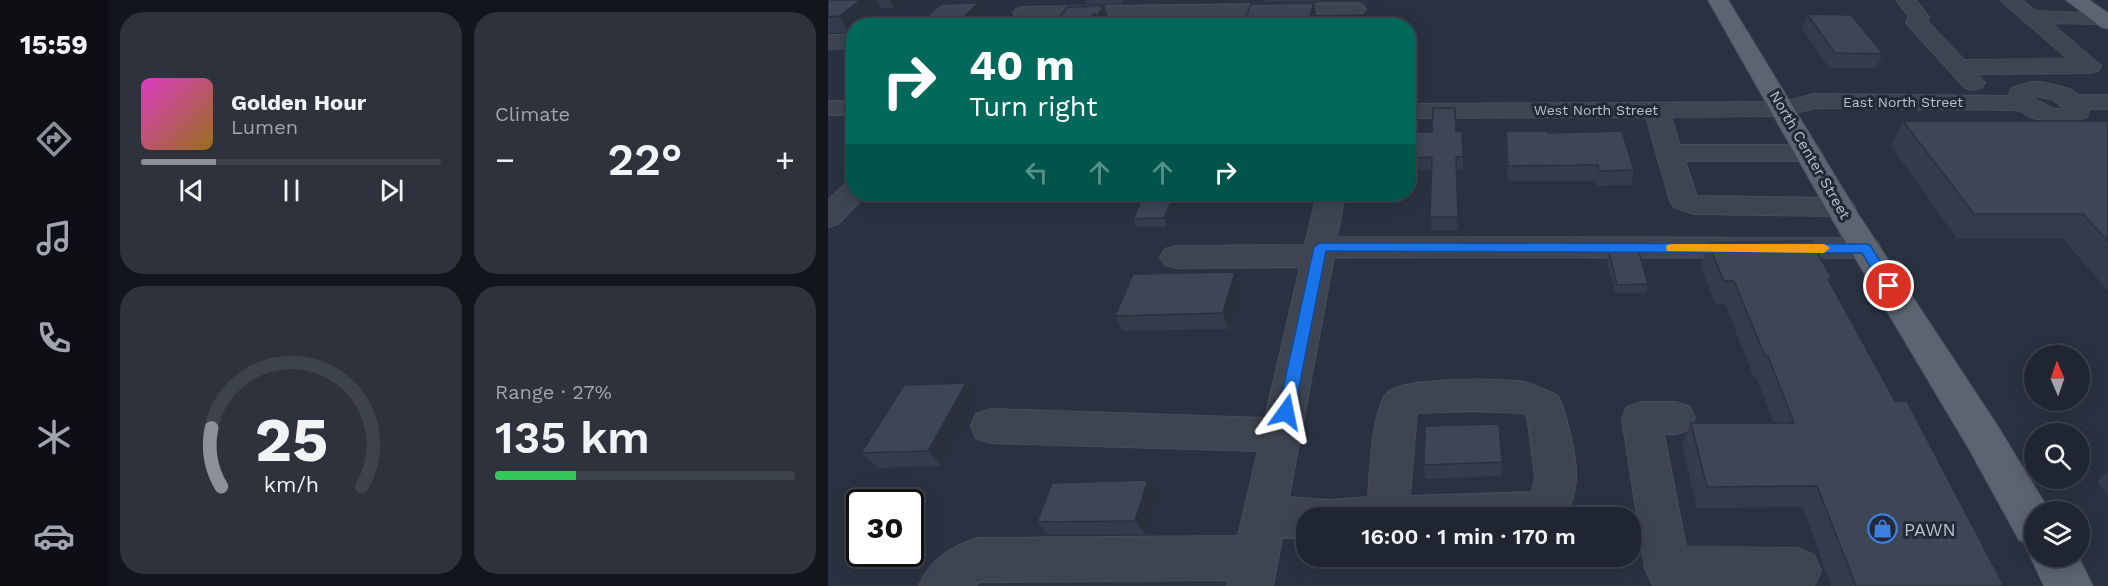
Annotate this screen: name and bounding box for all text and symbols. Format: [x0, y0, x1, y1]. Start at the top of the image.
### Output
text: 15:59 [20, 29, 88, 61]
text: 40 m [969, 41, 1075, 90]
icon: right [870, 42, 948, 120]
street label: North Center Street [1766, 88, 1854, 223]
text: Golden Hour [231, 90, 366, 115]
text: Turn right [969, 91, 1098, 123]
street label: East North Street [1843, 94, 1963, 110]
text: Climate [495, 102, 570, 126]
street label: West North Street [1534, 102, 1658, 118]
text: Lumen [231, 115, 298, 139]
icon: directions [33, 118, 75, 160]
text: 22° [608, 133, 682, 186]
text: − [495, 140, 515, 179]
text: + [775, 140, 795, 179]
icon: left [1020, 156, 1053, 189]
icon: ahead [1083, 156, 1116, 189]
icon: ahead [1146, 156, 1179, 189]
icon: right [1209, 156, 1242, 189]
icon: previous [175, 174, 208, 207]
icon: pause [275, 174, 308, 207]
icon: next [375, 174, 408, 207]
icon: music [33, 217, 75, 259]
pin [1863, 260, 1914, 311]
icon: arrive [1872, 269, 1905, 302]
icon: phone [33, 317, 75, 359]
north arrow [2024, 345, 2090, 411]
map controls [2024, 345, 2090, 567]
text: Range · 27% [495, 380, 612, 404]
position arrow [1254, 380, 1318, 444]
text: 25 [254, 403, 328, 476]
text: 135 km [495, 411, 650, 464]
icon: climate [33, 416, 75, 458]
button: search [2024, 423, 2090, 489]
text: km/h [263, 472, 319, 497]
speed limit sign: 30 [846, 489, 924, 567]
button: layers [2024, 501, 2090, 567]
shop icon: PAWN [1867, 513, 1899, 545]
icon: car [33, 515, 75, 557]
place label: PAWN [1904, 519, 1956, 540]
text: 16:00 · 1 min · 170 m [1361, 524, 1576, 549]

